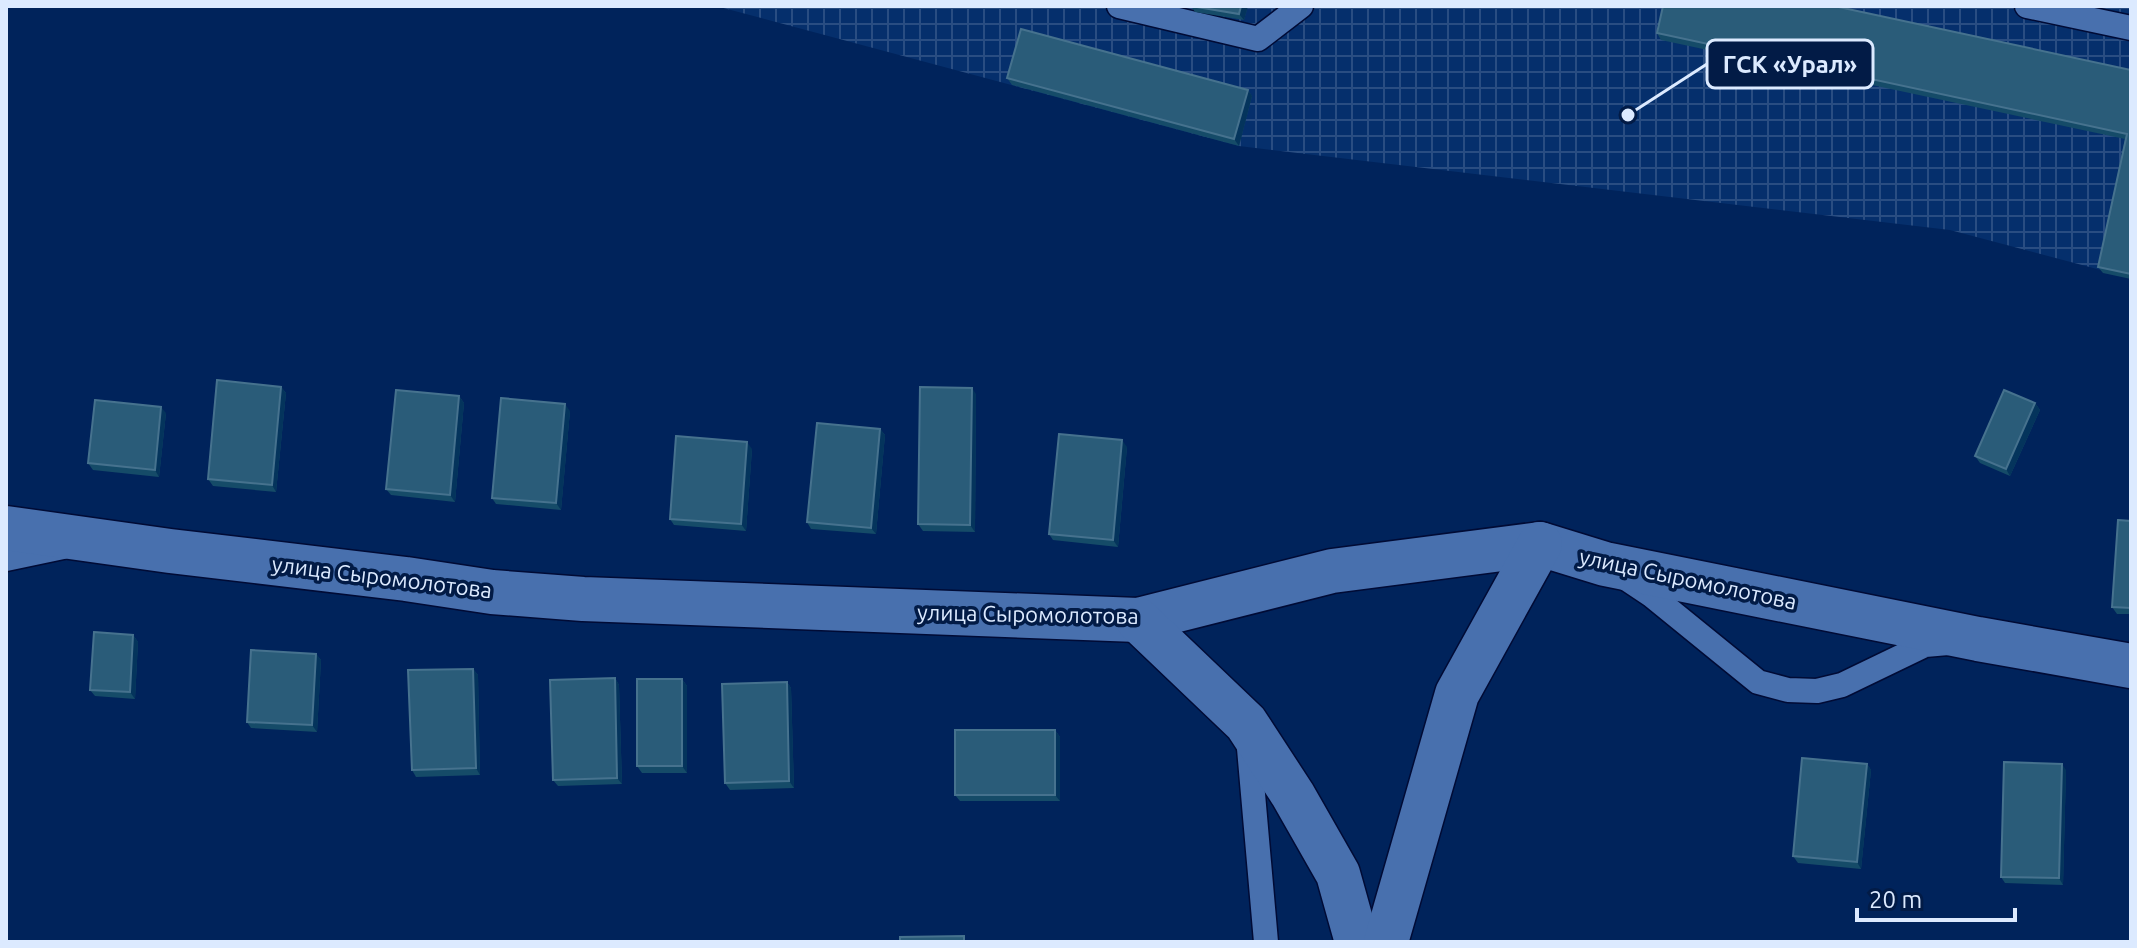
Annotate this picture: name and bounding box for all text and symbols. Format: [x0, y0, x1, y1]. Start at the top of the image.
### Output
callout: ГСК «Урал» [1707, 40, 1873, 88]
text: ГСК «Урал» [1723, 51, 1858, 78]
street label: улица Сыромолотова [1577, 543, 1799, 614]
street label: улица Сыромолотова [271, 551, 494, 602]
street label: улица Сыромолотова [917, 599, 1139, 628]
scale bar [1857, 872, 2015, 922]
text: 20 m [1869, 886, 1922, 913]

